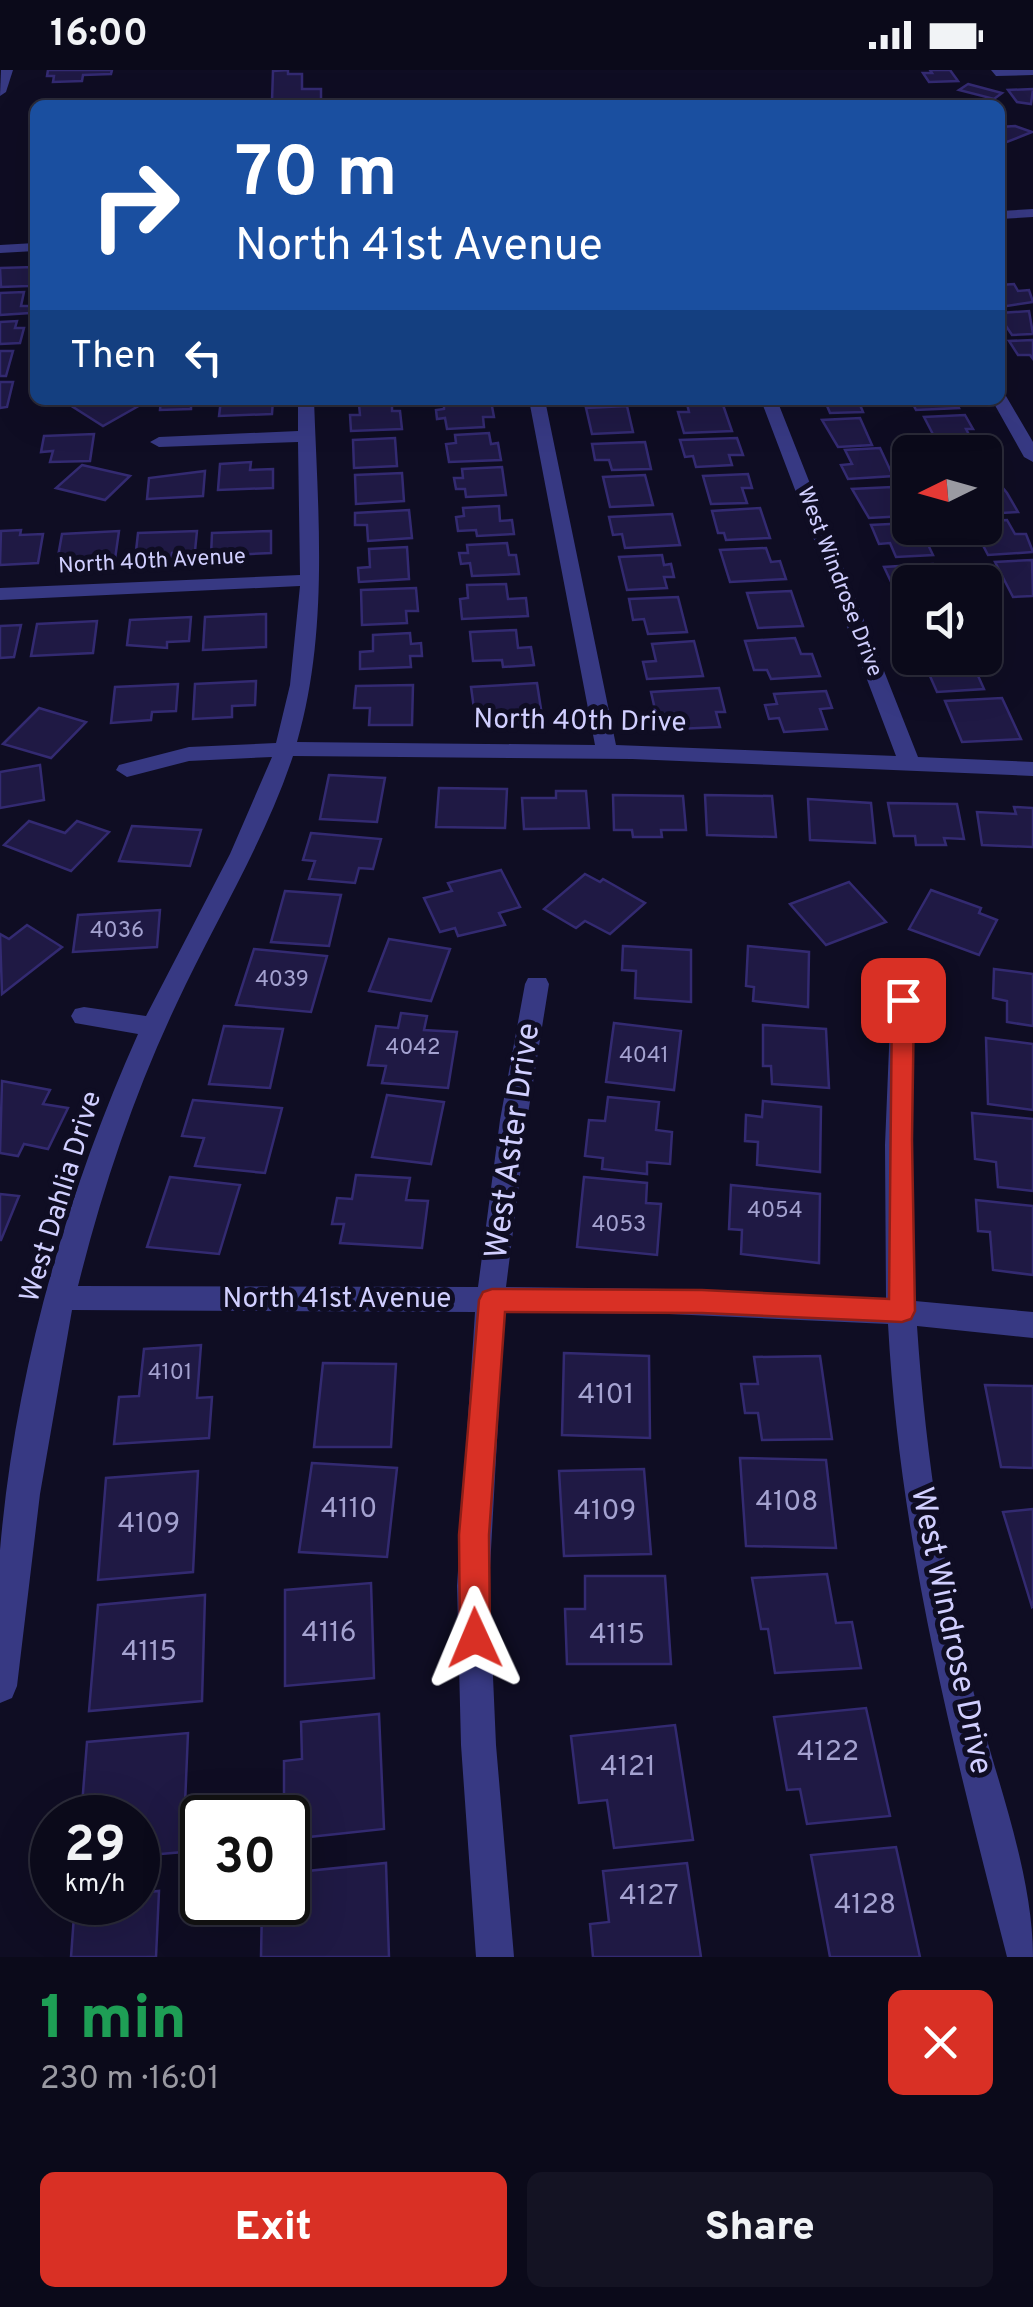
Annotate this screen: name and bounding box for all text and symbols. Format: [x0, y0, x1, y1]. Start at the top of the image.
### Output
text: 16:00 [50, 11, 148, 60]
text: 70 m [235, 132, 398, 221]
icon: right [70, 140, 200, 270]
text: North 41st Avenue [235, 219, 603, 276]
icon: left [176, 330, 231, 385]
text: Then [70, 333, 156, 382]
north arrow [892, 435, 1002, 545]
map controls [892, 435, 1002, 675]
street label: West Windrose Drive [790, 483, 888, 681]
street label: North 40th Avenue [57, 544, 247, 580]
button: sound [892, 565, 1002, 675]
street label: North 40th Drive [473, 702, 687, 742]
house number: 4036 [90, 918, 144, 945]
pin [861, 958, 946, 1043]
house number: 4039 [255, 967, 309, 994]
icon: arrive [876, 973, 931, 1028]
street label: West Aster Drive [478, 1021, 550, 1261]
house number: 4042 [386, 1035, 440, 1062]
house number: 4041 [619, 1043, 669, 1070]
street label: West Dahlia Drive [13, 1087, 111, 1307]
house number: 4054 [747, 1198, 803, 1225]
house number: 4053 [592, 1212, 646, 1239]
street label: North 41st Avenue [223, 1282, 451, 1318]
house number: 4101 [148, 1360, 192, 1387]
house number: 4101 [578, 1378, 634, 1414]
street label: West Windrose Drive [900, 1484, 1000, 1778]
house number: 4108 [756, 1485, 818, 1521]
house number: 4110 [321, 1492, 377, 1528]
house number: 4109 [574, 1494, 636, 1530]
house number: 4109 [118, 1507, 180, 1543]
position arrow [423, 1586, 527, 1690]
house number: 4116 [302, 1616, 357, 1652]
house number: 4115 [589, 1618, 645, 1654]
house number: 4115 [121, 1635, 177, 1671]
house number: 4122 [797, 1735, 859, 1771]
house number: 4121 [600, 1750, 656, 1786]
speed limit sign: 30 [180, 1795, 310, 1925]
text: 29 [64, 1816, 126, 1879]
text: km/h [65, 1869, 125, 1901]
house number: 4127 [619, 1879, 679, 1915]
house number: 4128 [834, 1888, 896, 1924]
text: 1 min [40, 1984, 187, 2060]
button: close [888, 1990, 993, 2095]
text: 230 m · 16:01 [40, 2060, 219, 2100]
button: Exit [40, 2172, 507, 2287]
button: Share [527, 2172, 993, 2287]

